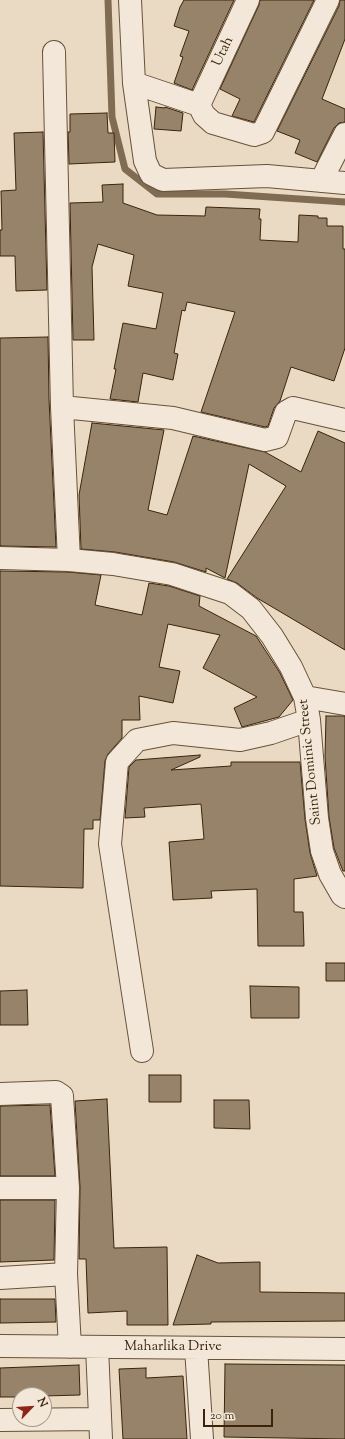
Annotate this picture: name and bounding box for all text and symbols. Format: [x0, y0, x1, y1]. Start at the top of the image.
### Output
street label: Utah [210, 34, 238, 70]
street label: Saint Dominic Street [296, 698, 326, 826]
street label: Maharlika Drive [124, 1340, 222, 1356]
north arrow [12, 1387, 52, 1427]
text: N [33, 1395, 51, 1410]
scale bar [205, 1401, 275, 1427]
text: 20 m [210, 1407, 234, 1425]

